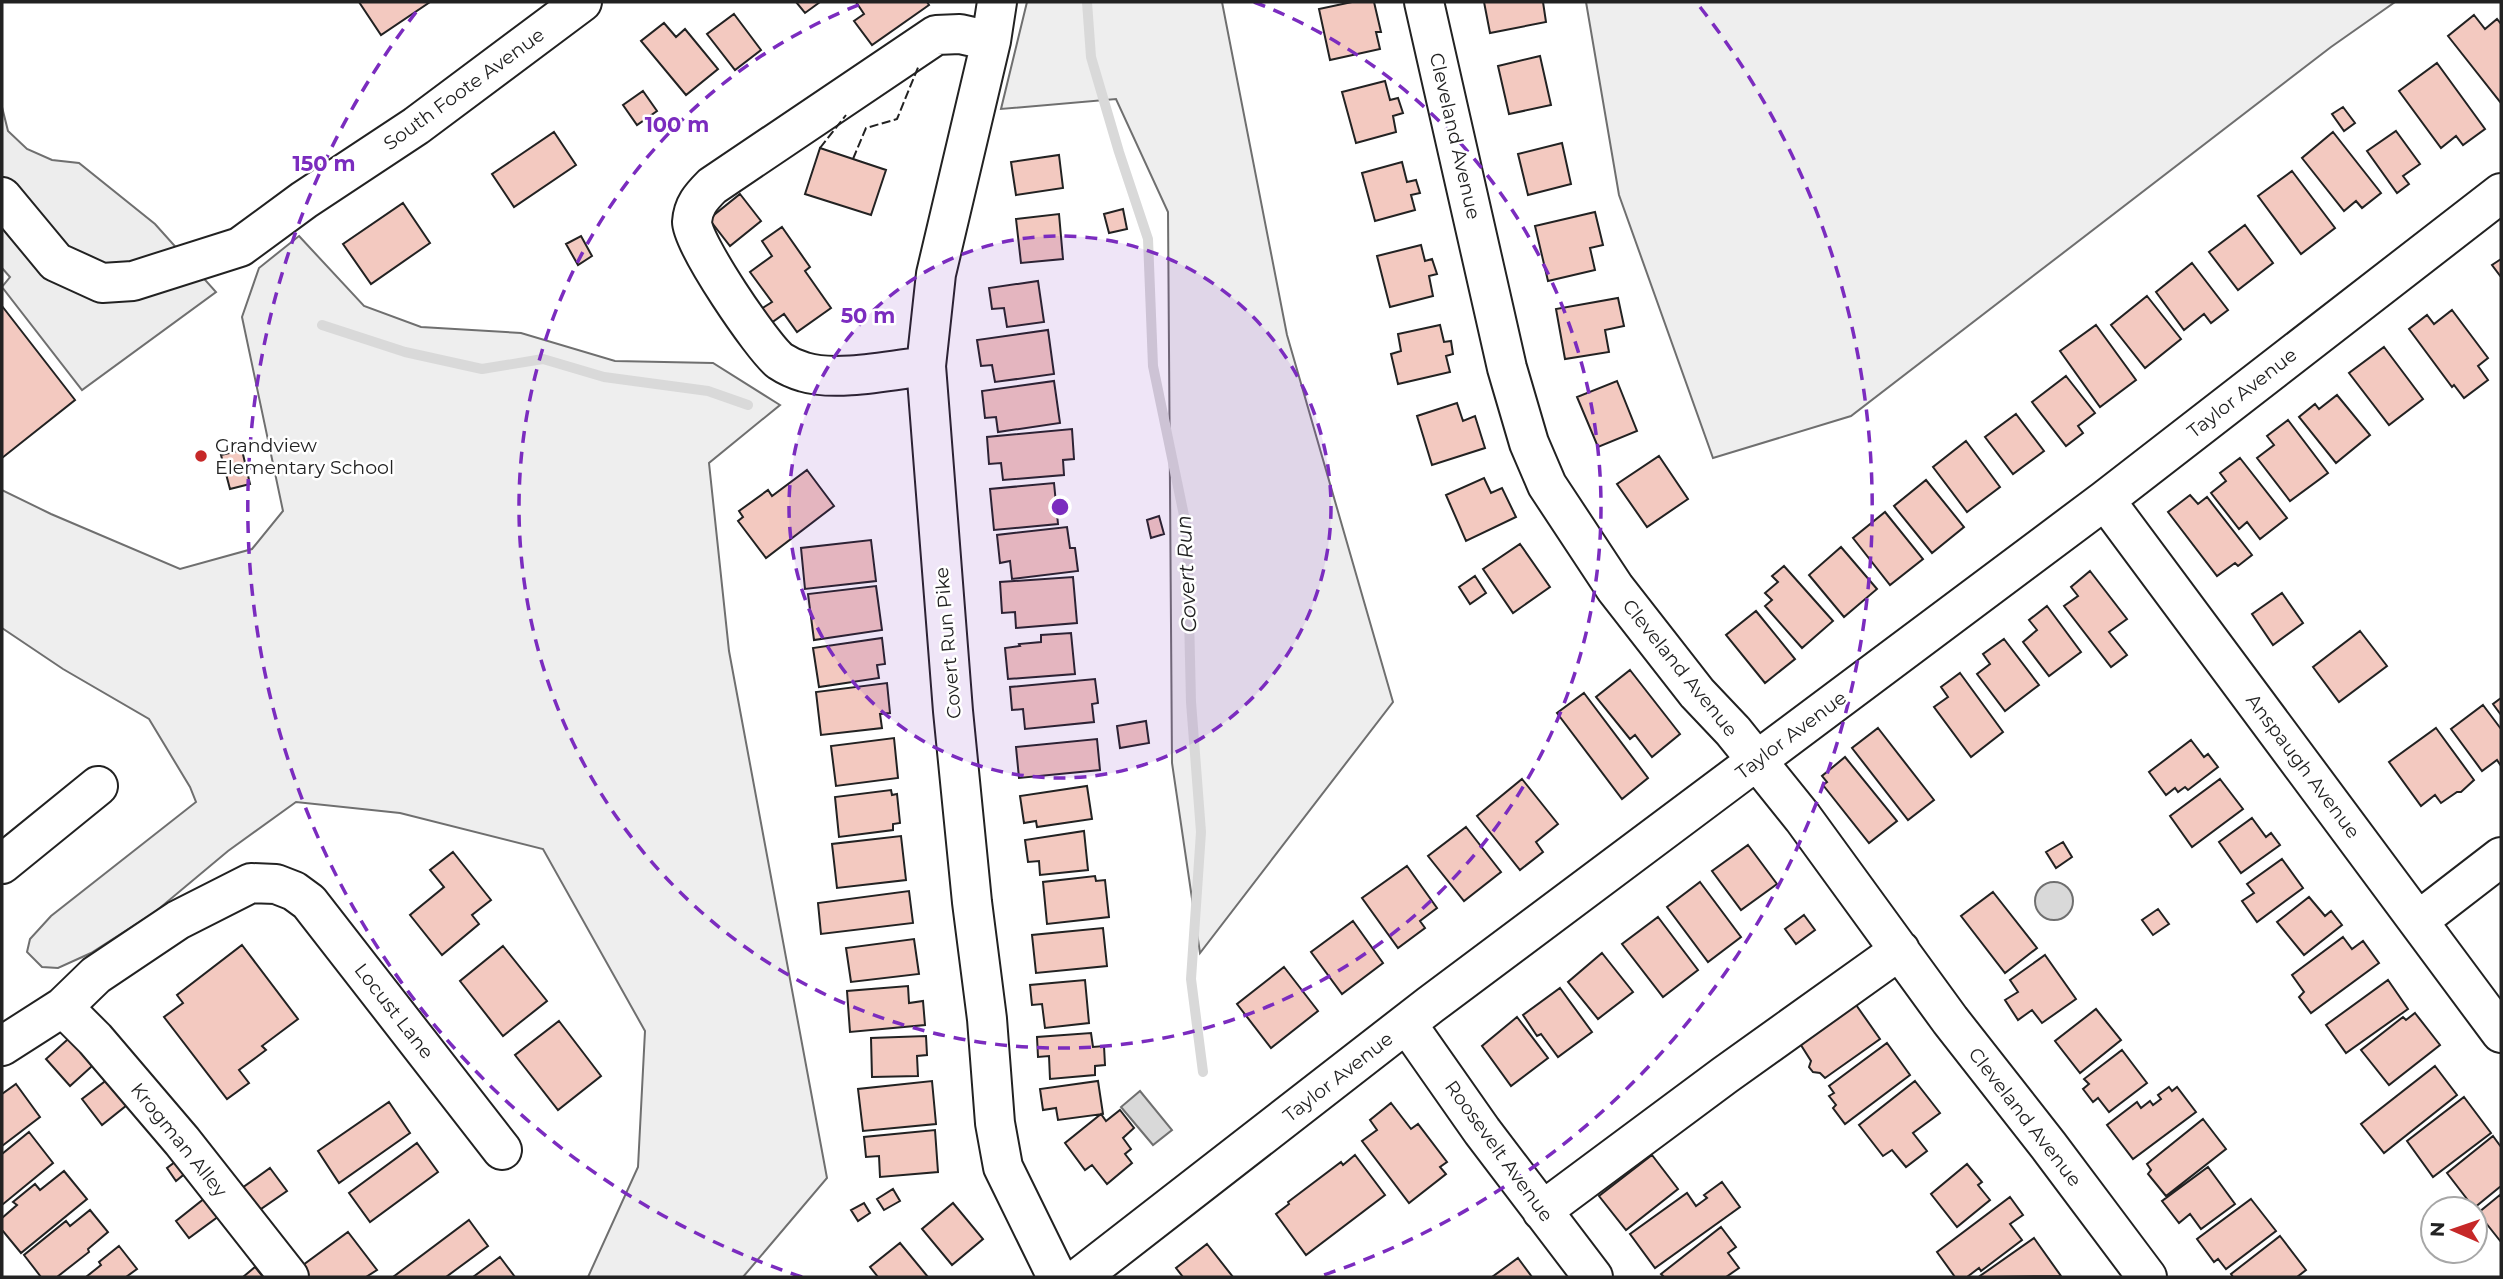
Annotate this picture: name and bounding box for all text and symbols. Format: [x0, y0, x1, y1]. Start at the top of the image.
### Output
street label: South Foote Avenue [379, 23, 549, 155]
street label: Cleveland Avenue [1425, 51, 1485, 221]
text: 100 m [645, 112, 709, 137]
text: 150 m [293, 151, 355, 176]
text: 50 m [841, 303, 895, 328]
street label: Taylor Avenue [2183, 343, 2301, 443]
place label: Grandview Elementary School [215, 434, 394, 479]
marker: Grandview Elementary School [193, 448, 209, 464]
centre of rings [1048, 495, 1072, 519]
water label: Covert Run [1170, 515, 1202, 633]
street label: Covert Run Pike [930, 566, 966, 720]
street label: Cleveland Avenue [1618, 595, 1742, 741]
street label: Taylor Avenue [1731, 686, 1851, 784]
street label: Anspaugh Avenue [2241, 689, 2365, 843]
street label: Locust Lane [350, 959, 438, 1063]
street label: Taylor Avenue [1279, 1027, 1397, 1127]
street label: Cleveland Avenue [1964, 1043, 2086, 1191]
street label: Roosevelt Avenue [1440, 1076, 1558, 1226]
street label: Krogman Alley [126, 1078, 233, 1202]
north arrow [2419, 1195, 2489, 1265]
text: N [2426, 1221, 2449, 1238]

